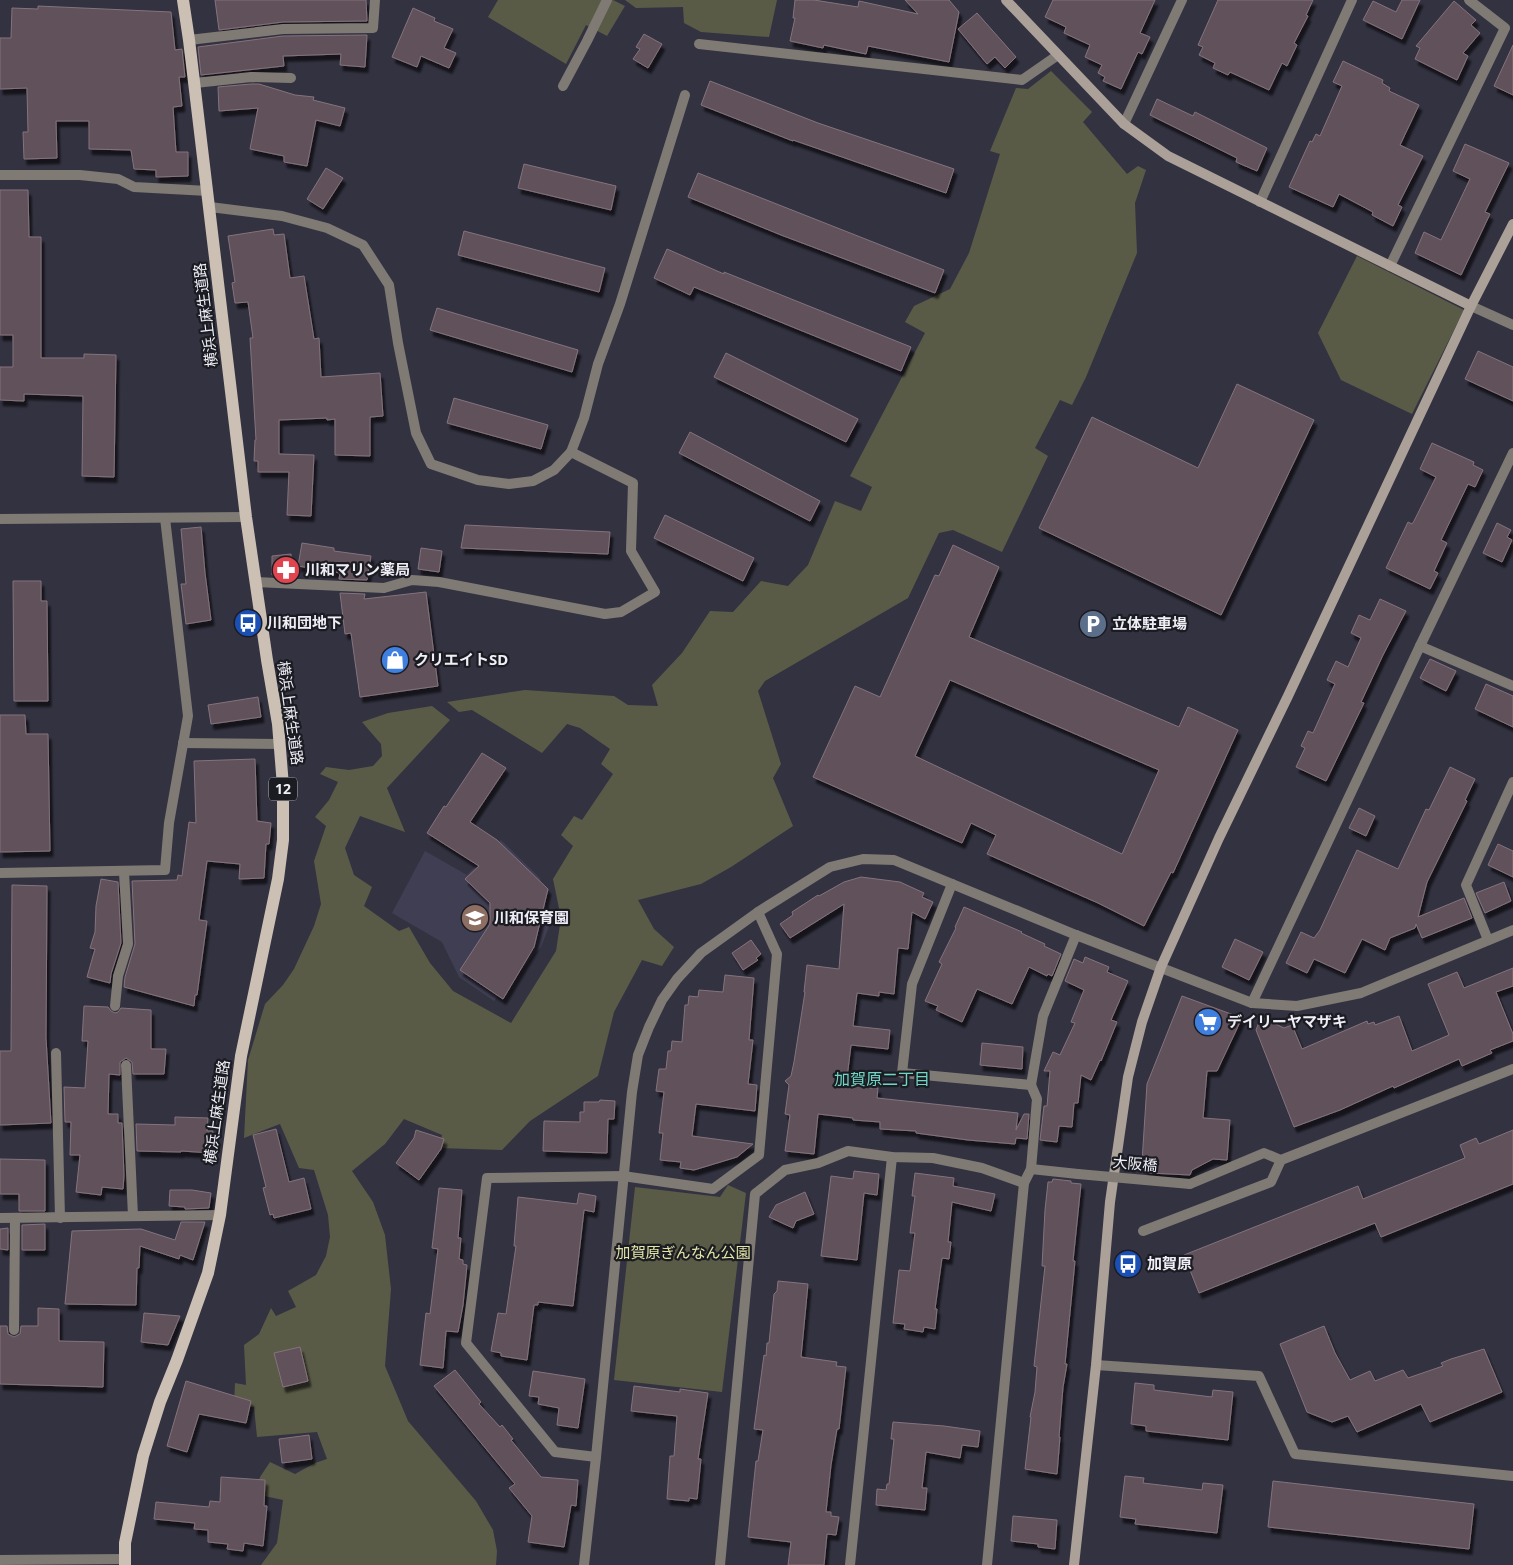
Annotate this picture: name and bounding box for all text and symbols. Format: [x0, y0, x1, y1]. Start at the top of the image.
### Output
street label: 横浜上麻生道路 [189, 262, 221, 368]
pharmacy icon: 川和マリン薬局 [271, 555, 301, 585]
place label: 川和マリン薬局 [305, 559, 410, 579]
bus stop icon: 川和団地下 [233, 608, 263, 638]
parking icon: 立体駐車場 [1078, 609, 1108, 639]
place label: 川和団地下 [267, 612, 342, 632]
place label: 立体駐車場 [1112, 613, 1187, 633]
shop icon: クリエイトSD [380, 645, 410, 675]
place label: クリエイトSD [414, 649, 508, 669]
street label: 横浜上麻生道路 [274, 659, 308, 766]
road number: 12 [269, 778, 297, 801]
school or university icon: 川和保育園 [460, 903, 490, 933]
place label: 川和保育園 [494, 907, 569, 927]
supermarket icon: デイリーヤマザキ [1193, 1007, 1223, 1037]
place label: デイリーヤマザキ [1227, 1011, 1347, 1031]
street label: 横浜上麻生道路 [199, 1058, 233, 1165]
district label: 加賀原二丁目 [834, 1068, 930, 1090]
street label: 大阪橋 [1112, 1151, 1158, 1175]
park label: 加賀原ぎんなん公園 [615, 1242, 751, 1262]
bus stop icon: 加賀原 [1113, 1249, 1143, 1279]
place label: 加賀原 [1147, 1253, 1192, 1273]

